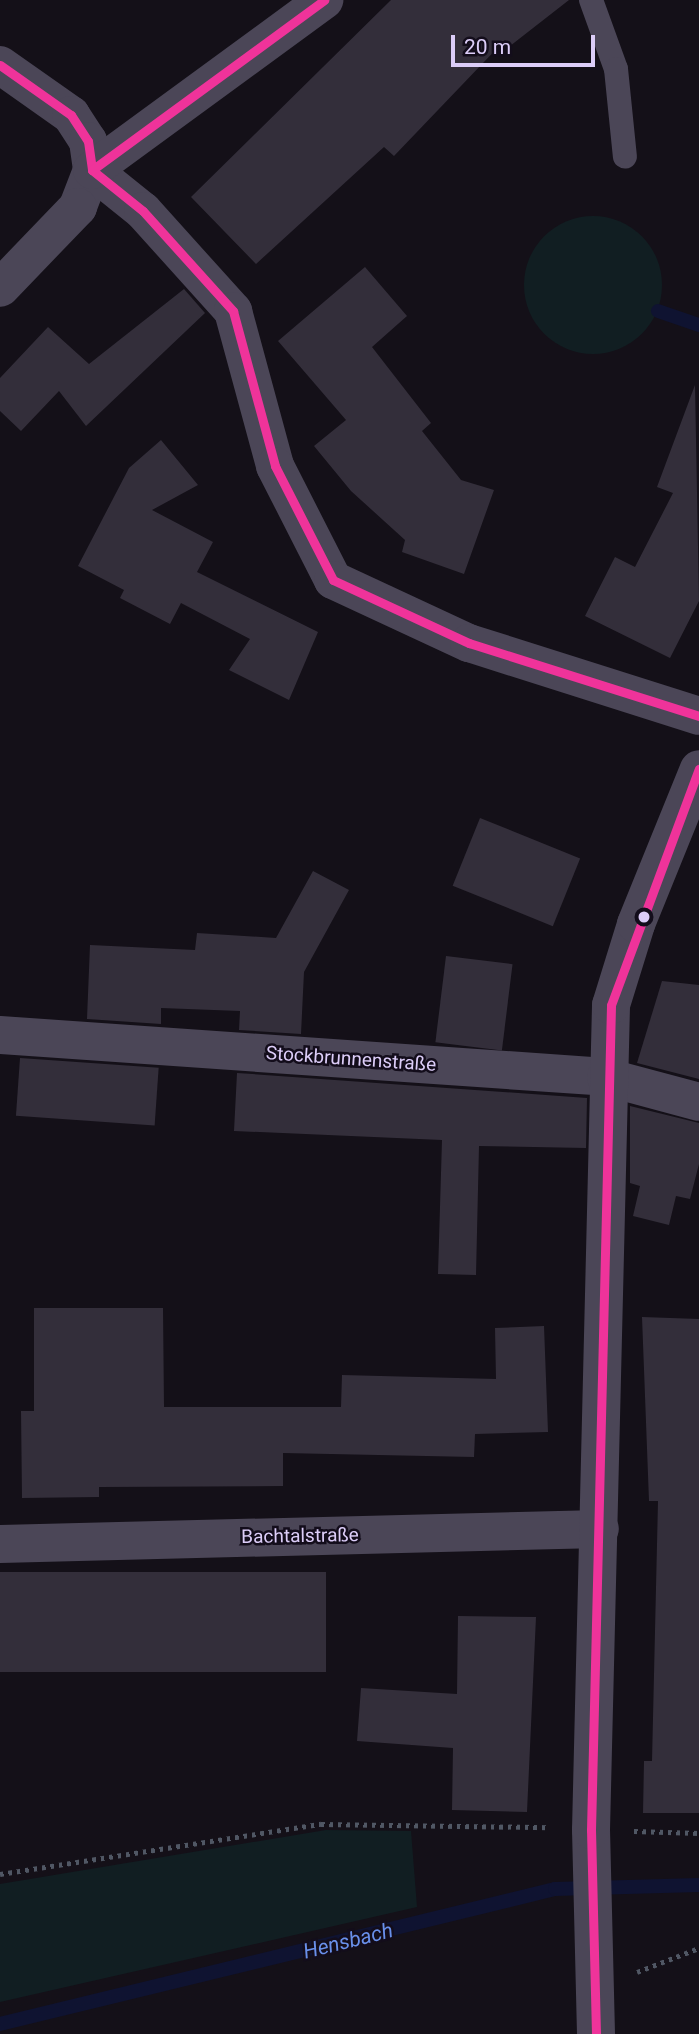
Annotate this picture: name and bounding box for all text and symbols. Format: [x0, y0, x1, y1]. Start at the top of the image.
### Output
scale bar [454, 21, 598, 65]
text: 20 m [464, 35, 511, 59]
unlabelled marker [637, 910, 651, 924]
street label: Stockbrunnenstraße [265, 1042, 437, 1076]
street label: Bachtalstraße [241, 1524, 359, 1548]
water label: Hensbach [301, 1918, 395, 1964]

